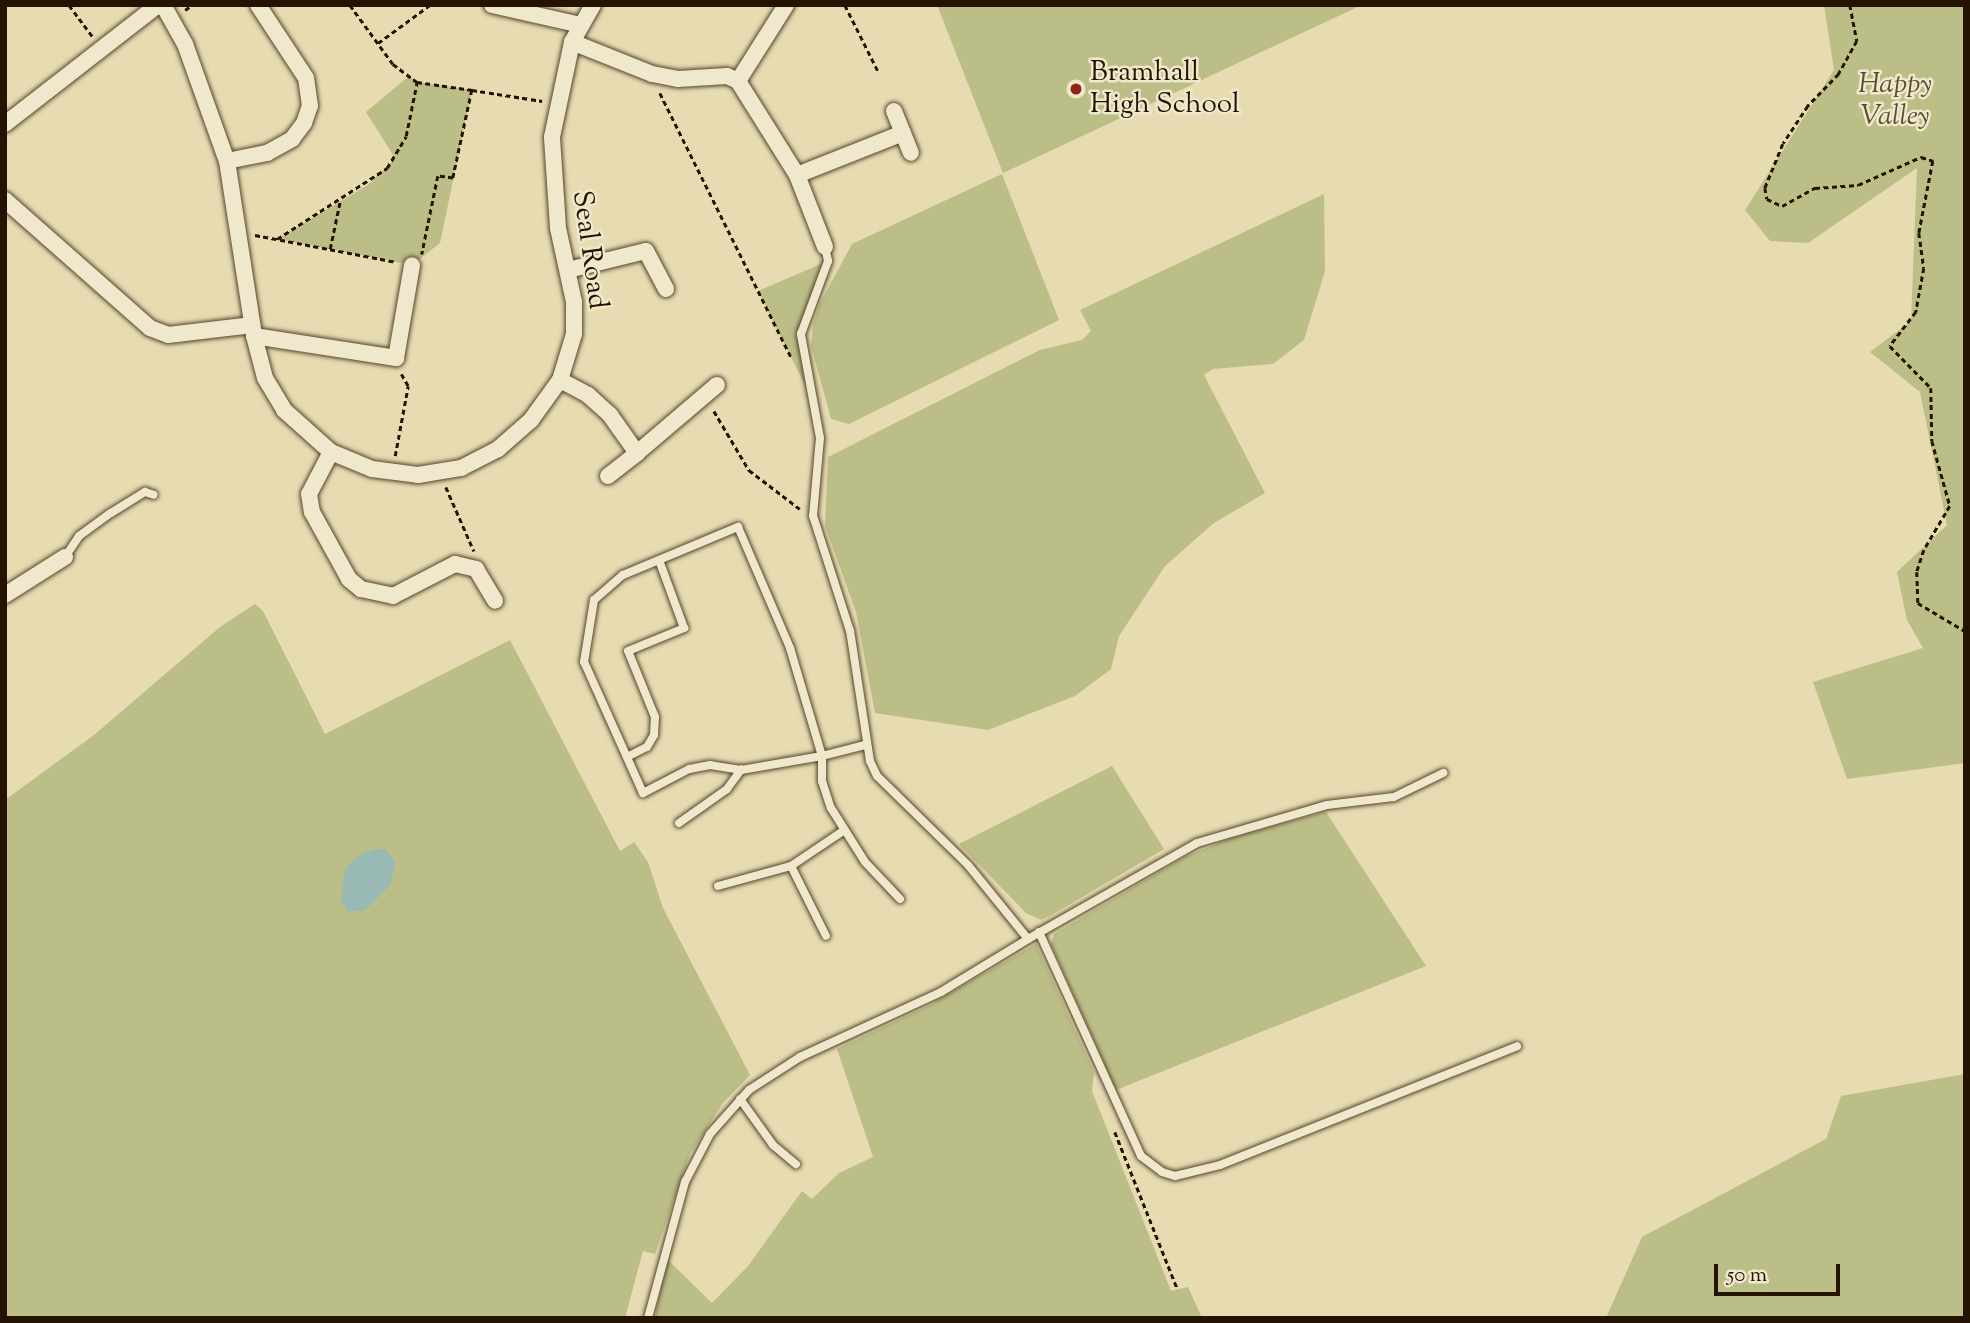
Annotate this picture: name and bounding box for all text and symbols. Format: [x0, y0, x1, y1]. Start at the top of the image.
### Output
place label: Bramhall High School [1090, 56, 1240, 122]
park label: Happy Valley [1858, 68, 1932, 134]
marker: Bramhall High School [1068, 81, 1084, 97]
street label: Seal Road [564, 189, 614, 311]
scale bar [1718, 1250, 1844, 1294]
text: 50 m [1727, 1261, 1767, 1291]

